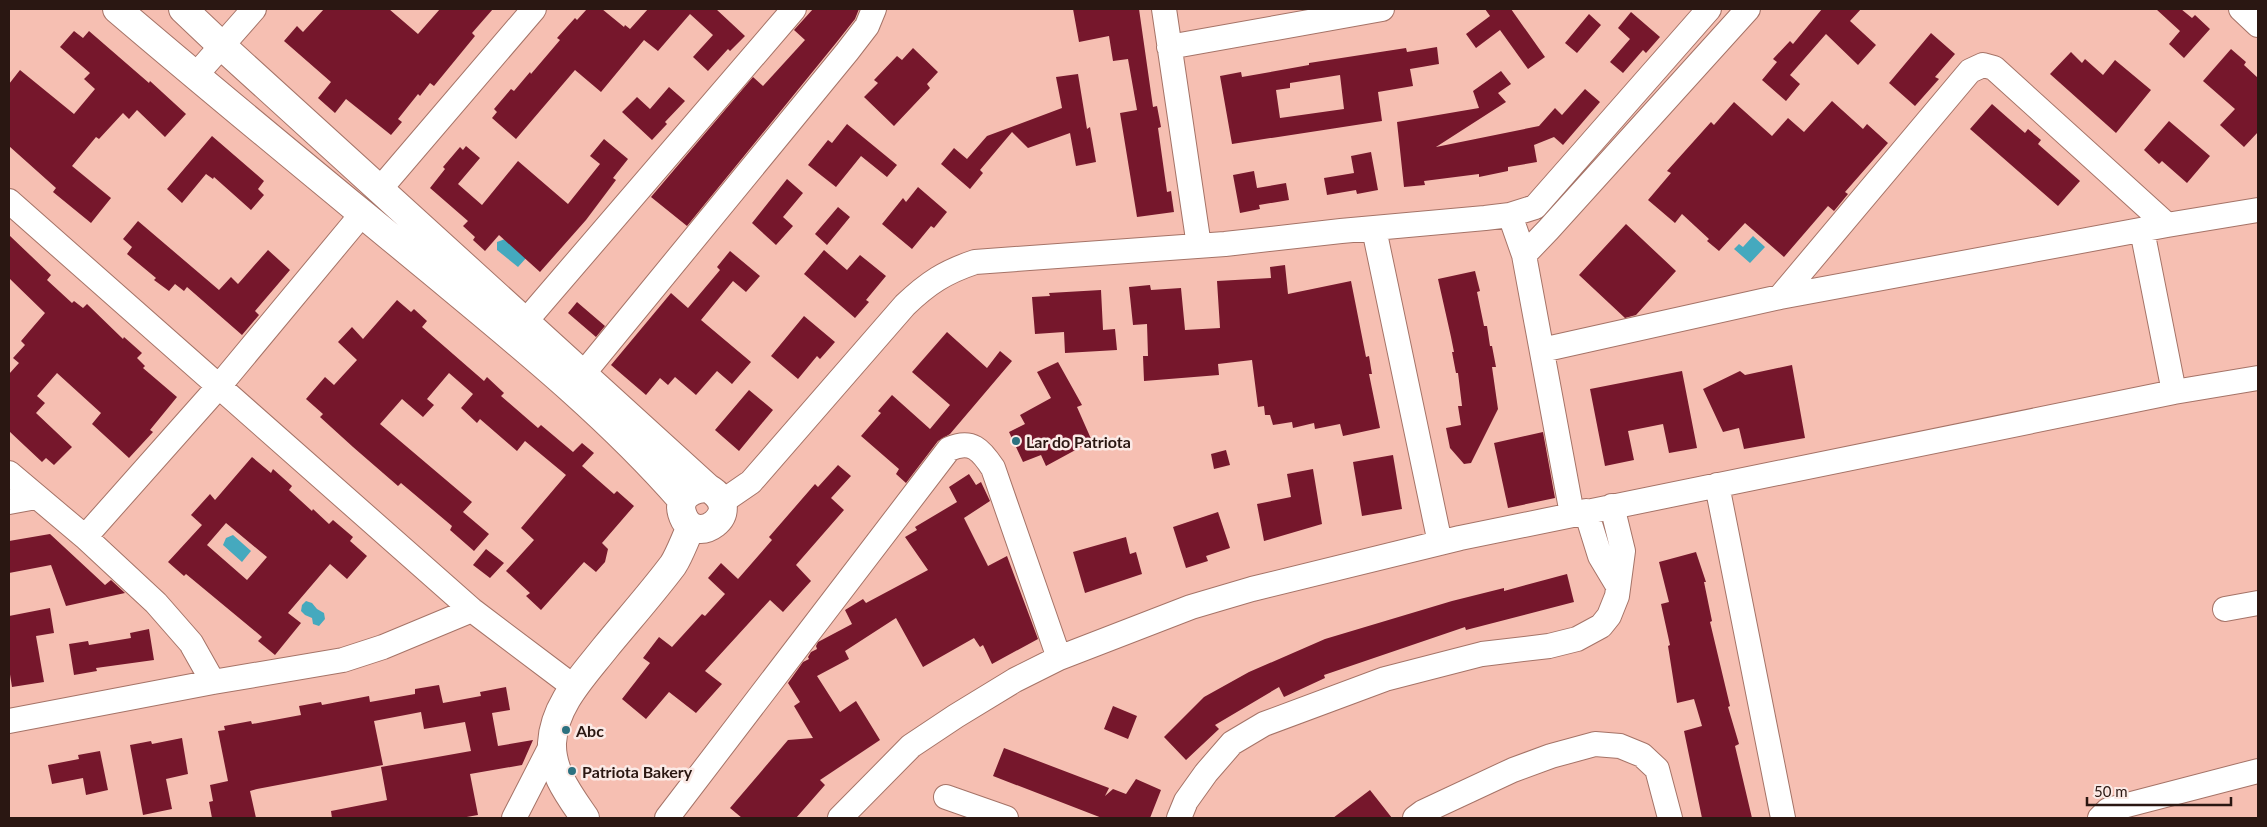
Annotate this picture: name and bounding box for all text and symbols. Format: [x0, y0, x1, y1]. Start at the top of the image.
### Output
place label: Lar do Patriota [1026, 432, 1131, 451]
marker: Lar do Patriota [1010, 435, 1022, 447]
place label: Abc [575, 721, 604, 740]
marker: Abc [560, 724, 572, 736]
place label: Patriota Bakery [582, 762, 693, 781]
marker: Patriota Bakery [566, 765, 578, 777]
scale bar [2087, 774, 2231, 806]
text: 50 m [2094, 782, 2128, 800]

